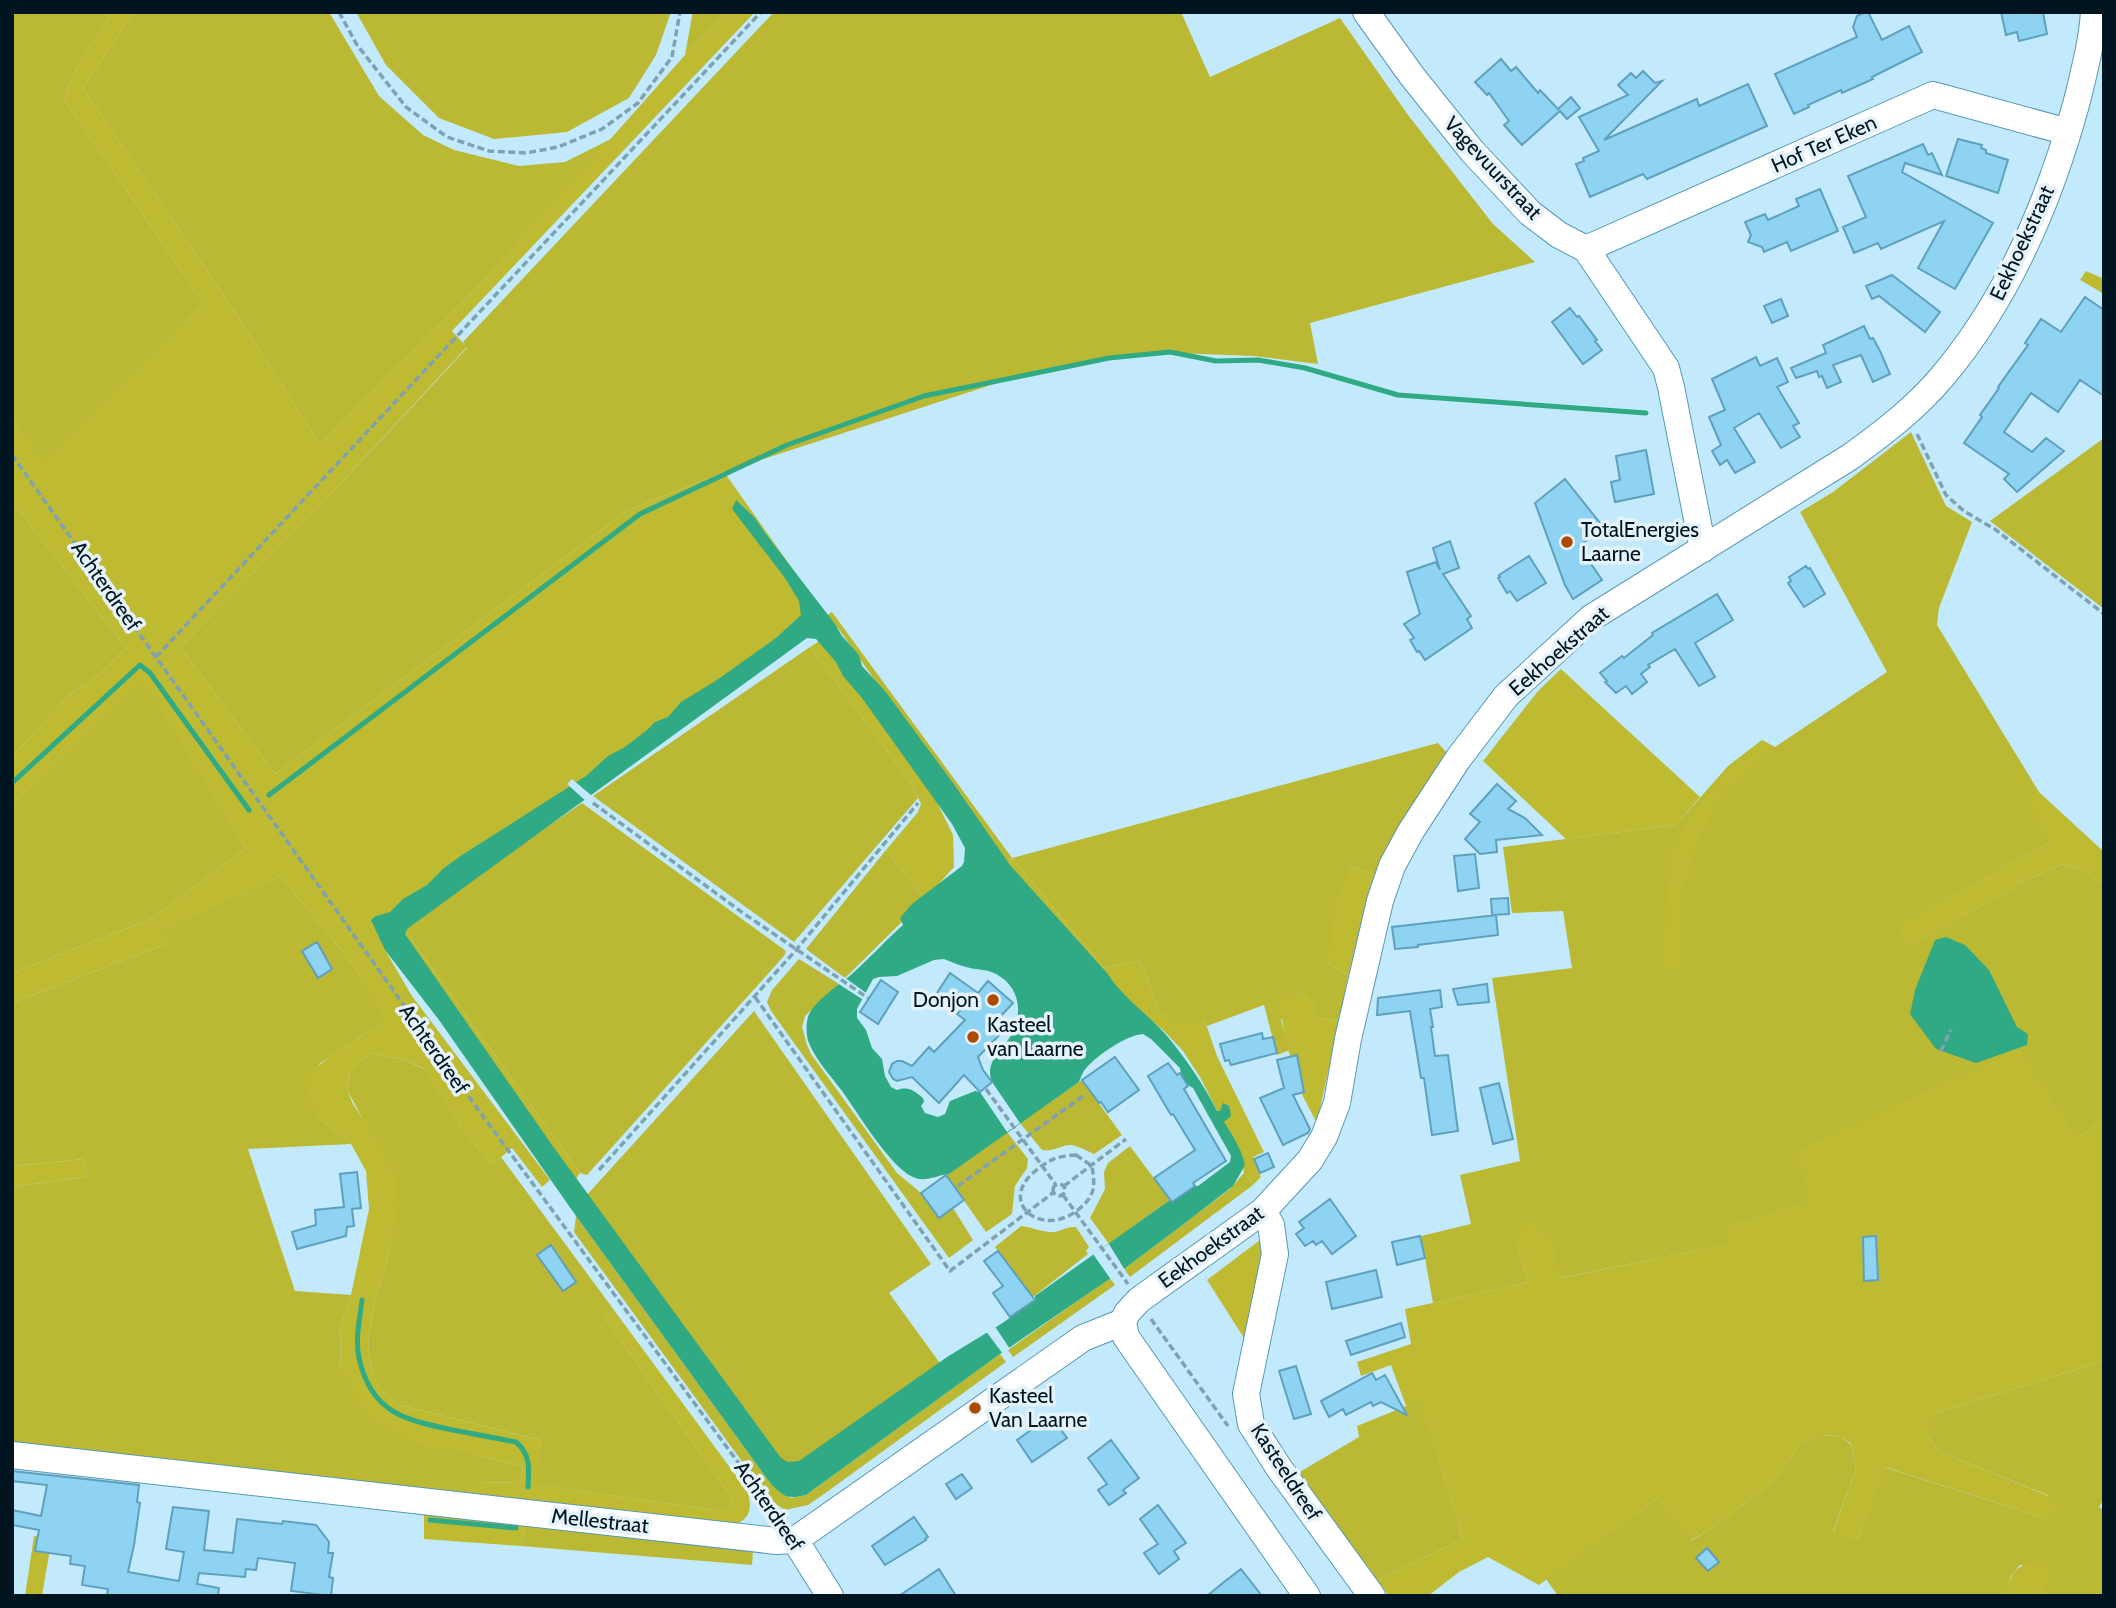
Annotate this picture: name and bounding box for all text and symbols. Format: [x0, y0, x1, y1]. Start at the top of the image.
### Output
street label: Hof Ter Eken [1767, 109, 1880, 178]
street label: Vagevuurstraat [1439, 111, 1547, 224]
street label: Eekhoekstraat [1984, 181, 2059, 304]
place label: TotalEnergies Laarne [1581, 517, 1699, 566]
marker: TotalEnergies Laarne [1559, 534, 1575, 550]
street label: Achterdreef [66, 536, 147, 636]
street label: Eekhoekstraat [1504, 601, 1614, 701]
place label: Donjon [913, 987, 979, 1013]
marker: Donjon [985, 992, 1001, 1008]
street label: Achterdreef [394, 999, 475, 1099]
place label: Kasteel van Laarne [987, 1012, 1084, 1061]
marker: Kasteel van Laarne [965, 1029, 981, 1045]
street label: Eekhoekstraat [1153, 1200, 1268, 1293]
place label: Kasteel Van Laarne [989, 1383, 1088, 1432]
marker: Kasteel Van Laarne [967, 1400, 983, 1416]
street label: Kasteeldreef [1246, 1419, 1327, 1525]
street label: Achterdreef [729, 1456, 810, 1556]
street label: Mellestraat [550, 1503, 650, 1538]

